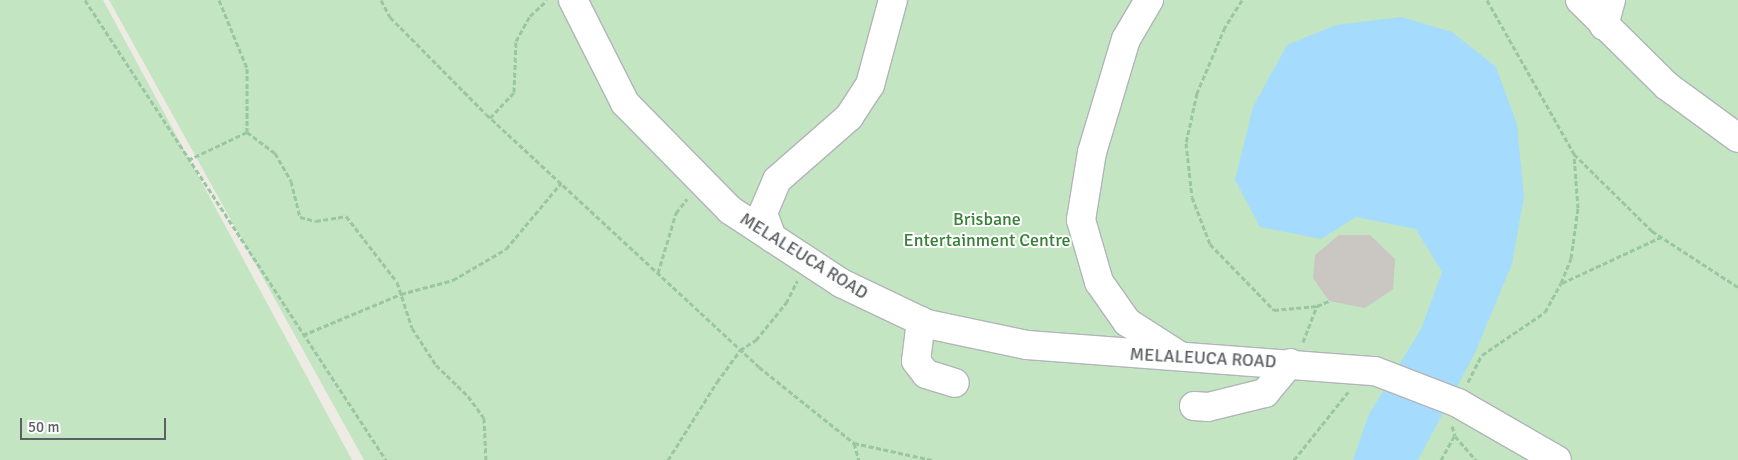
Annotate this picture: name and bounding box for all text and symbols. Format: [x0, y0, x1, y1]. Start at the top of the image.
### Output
street label: MELALEUCA ROAD [736, 208, 872, 304]
park label: Brisbane Entertainment Centre [904, 209, 1070, 252]
street label: MELALEUCA ROAD [1129, 343, 1277, 373]
scale bar [22, 408, 169, 440]
text: 50 m [28, 418, 59, 436]

